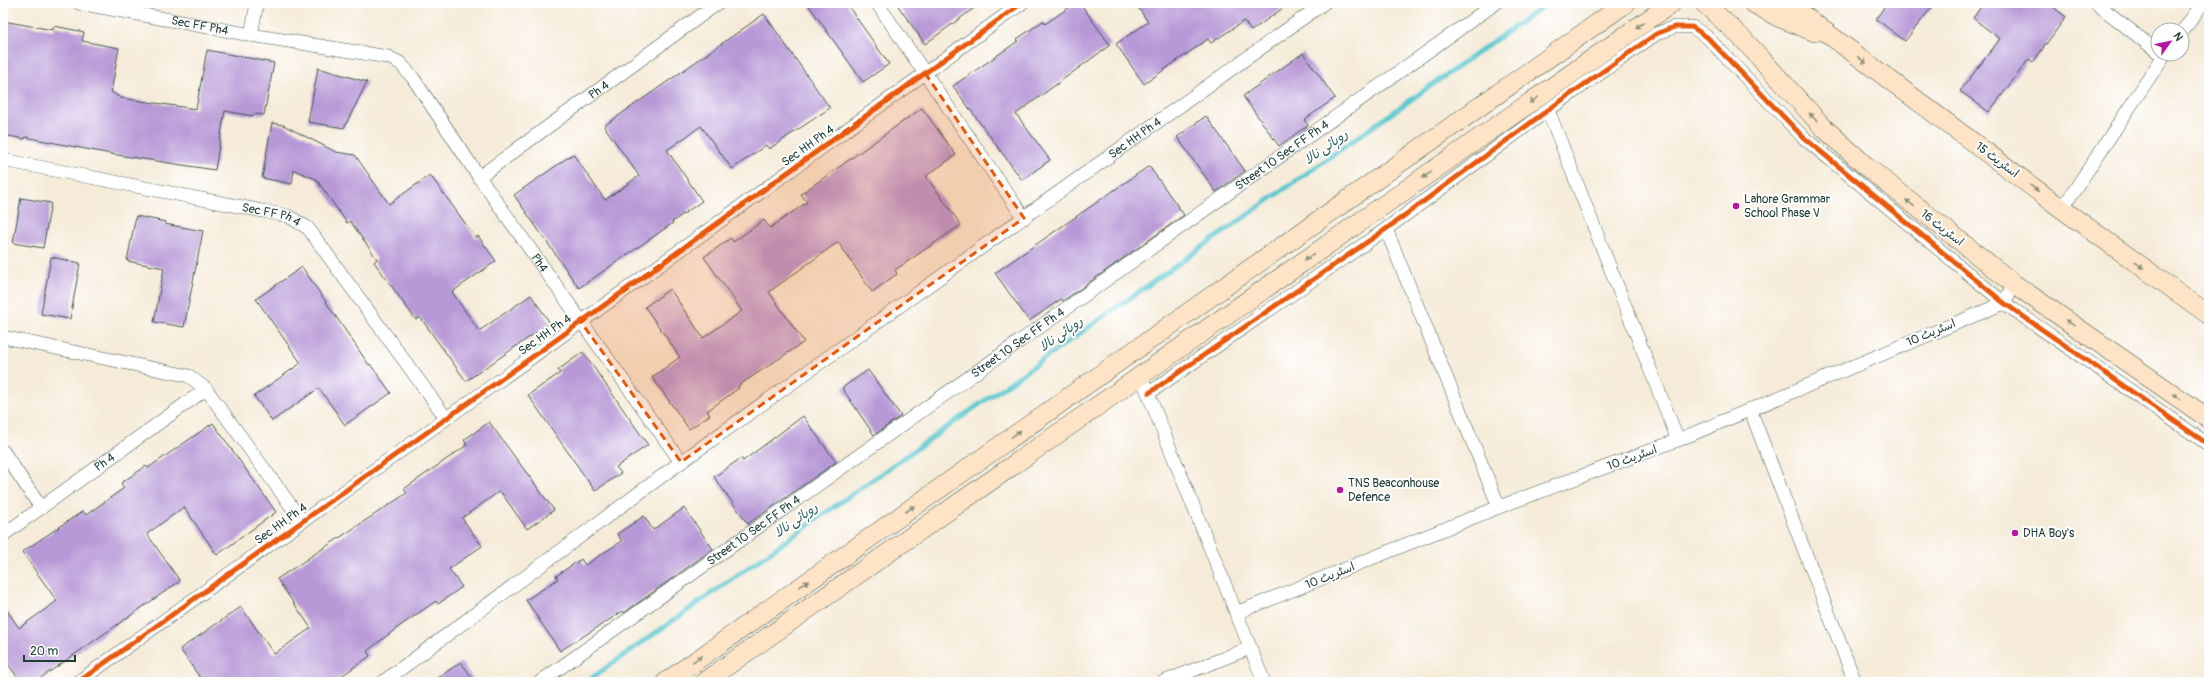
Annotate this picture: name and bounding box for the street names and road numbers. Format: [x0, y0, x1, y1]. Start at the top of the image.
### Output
street label: Sec FF Ph4 [170, 13, 230, 38]
street label: Ph 4 [585, 77, 612, 102]
street label: Sec HH Ph 4 [1106, 114, 1164, 162]
street label: Street 10 Sec FF Ph 4 [1232, 117, 1332, 193]
street label: Sec HH Ph 4 [779, 122, 837, 170]
street label: اسٹریٹ 15 [1972, 139, 2022, 181]
street label: Sec FF Ph 4 [241, 200, 304, 230]
street label: اسٹریٹ 16 [1917, 206, 1967, 250]
street label: Ph4 [528, 251, 551, 275]
street label: Street 10 Sec FF Ph 4 [968, 304, 1067, 381]
street label: Sec HH Ph 4 [516, 311, 574, 359]
street label: اسٹریٹ 10 [1904, 316, 1958, 350]
street label: اسٹریٹ 10 [1605, 442, 1659, 474]
street label: Ph 4 [91, 450, 118, 474]
street label: Street 10 Sec FF Ph 4 [704, 492, 803, 569]
street label: Sec HH Ph 4 [252, 500, 310, 548]
street label: اسٹریٹ 10 [1303, 559, 1357, 593]

